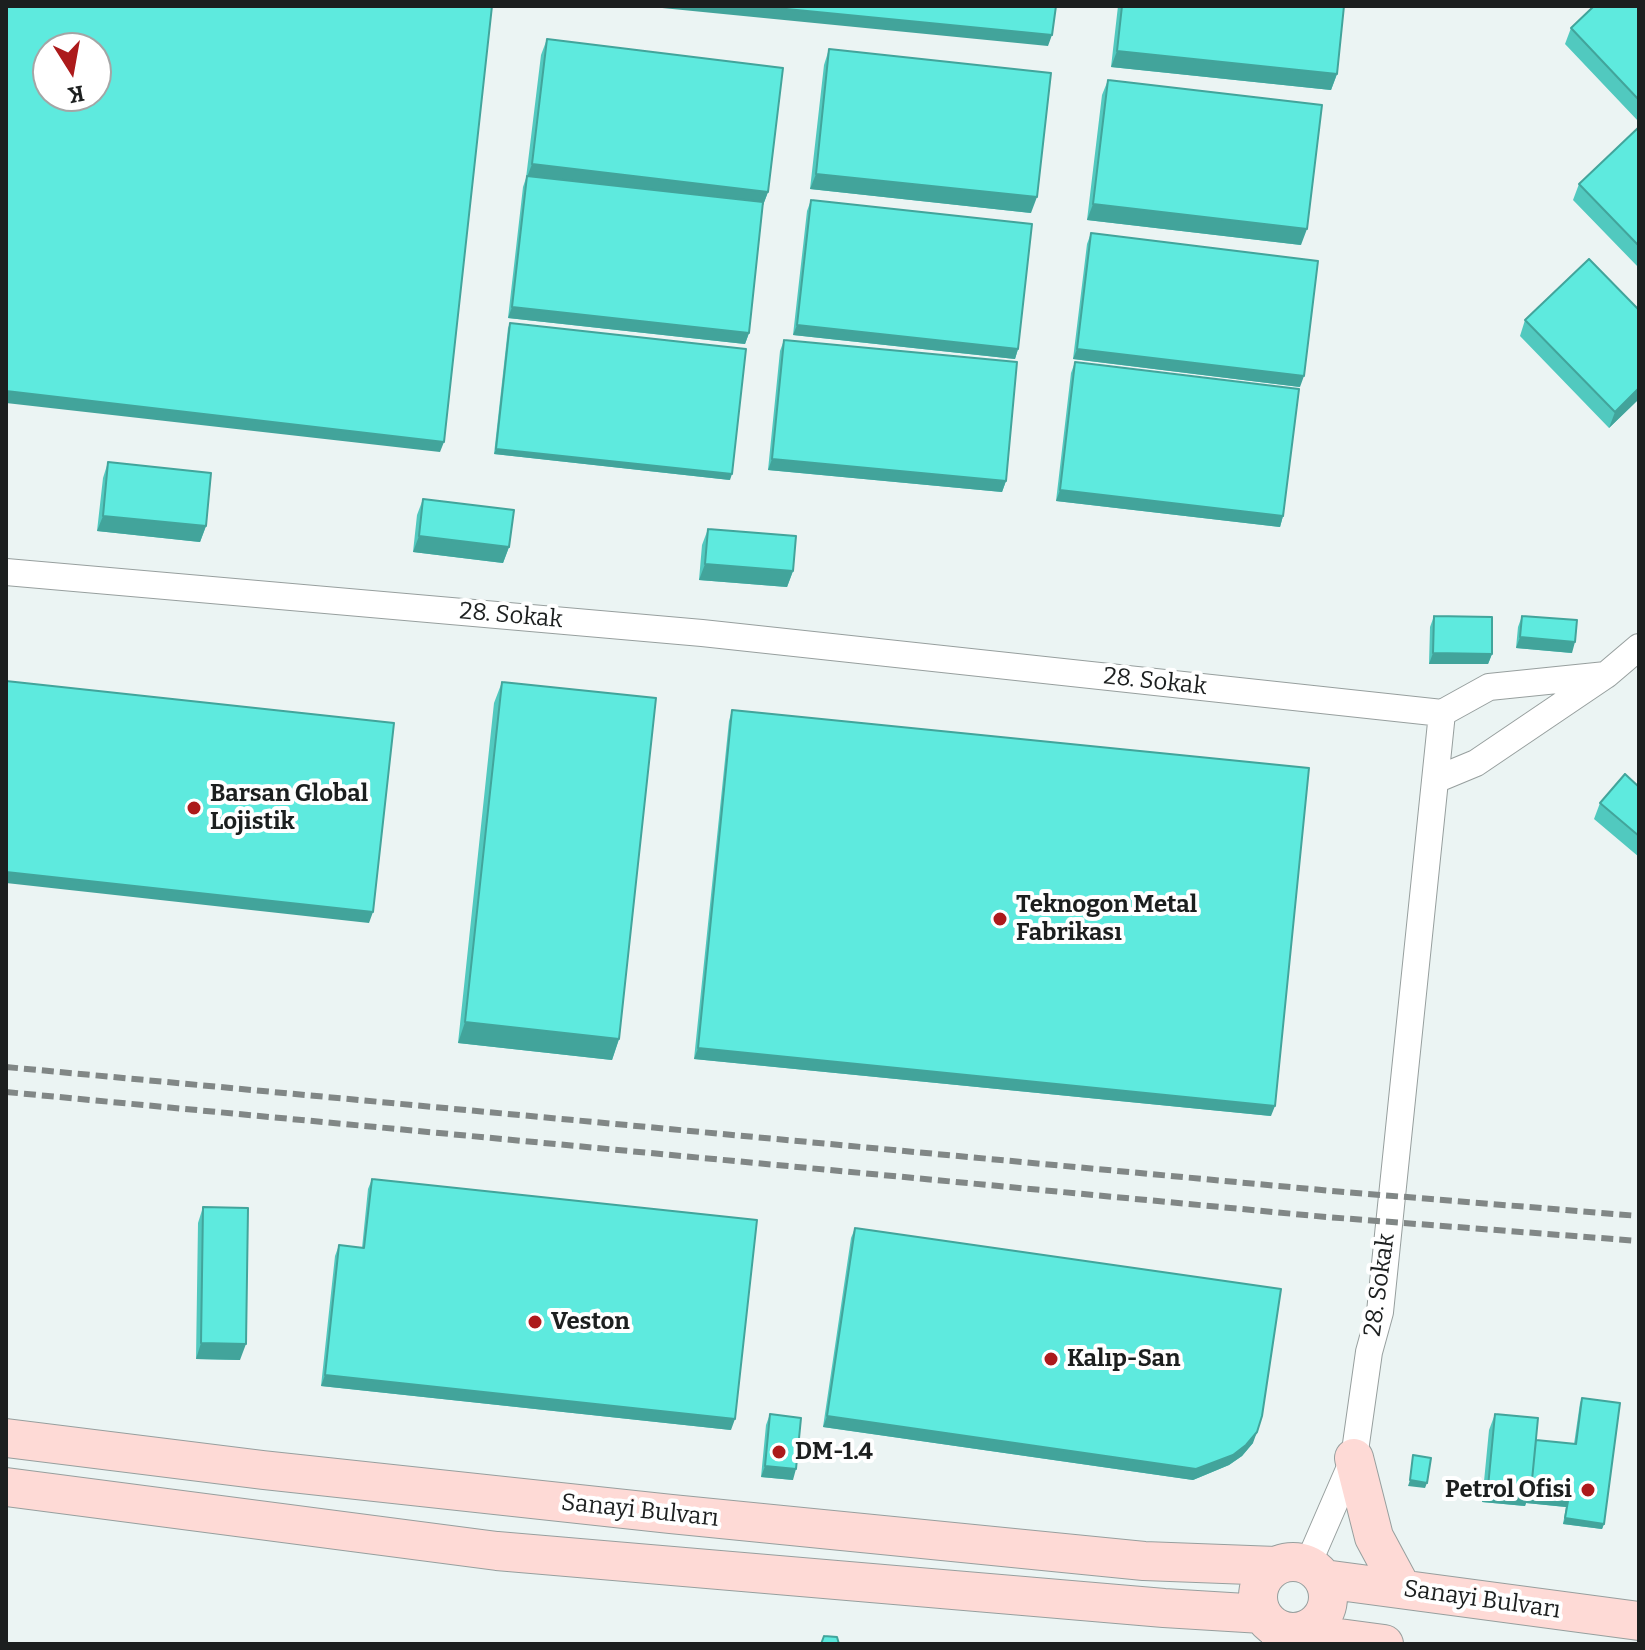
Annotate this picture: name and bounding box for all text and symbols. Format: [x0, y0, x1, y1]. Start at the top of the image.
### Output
north arrow [32, 32, 112, 112]
text: K [66, 79, 87, 109]
street label: 28. Sokak [458, 597, 564, 635]
street label: 28. Sokak [1102, 662, 1208, 702]
place label: Barsan Global Lojistik [210, 780, 368, 836]
marker: Barsan Global Lojistik [185, 799, 203, 817]
place label: Teknogon Metal Fabrikası [1016, 891, 1197, 947]
marker: Teknogon Metal Fabrikası [991, 910, 1009, 928]
street label: 28. Sokak [1359, 1232, 1401, 1338]
place label: Veston [551, 1308, 630, 1336]
marker: Veston [526, 1313, 544, 1331]
place label: Kalıp-San [1067, 1345, 1180, 1373]
marker: Kalıp-San [1042, 1350, 1060, 1368]
place label: DM-1.4 [795, 1438, 873, 1466]
marker: DM-1.4 [770, 1443, 788, 1461]
place label: Petrol Ofisi [1445, 1476, 1572, 1504]
marker: Petrol Ofisi [1579, 1481, 1597, 1499]
street label: Sanayi Bulvarı [560, 1488, 720, 1534]
street label: Sanayi Bulvarı [1402, 1575, 1562, 1625]

